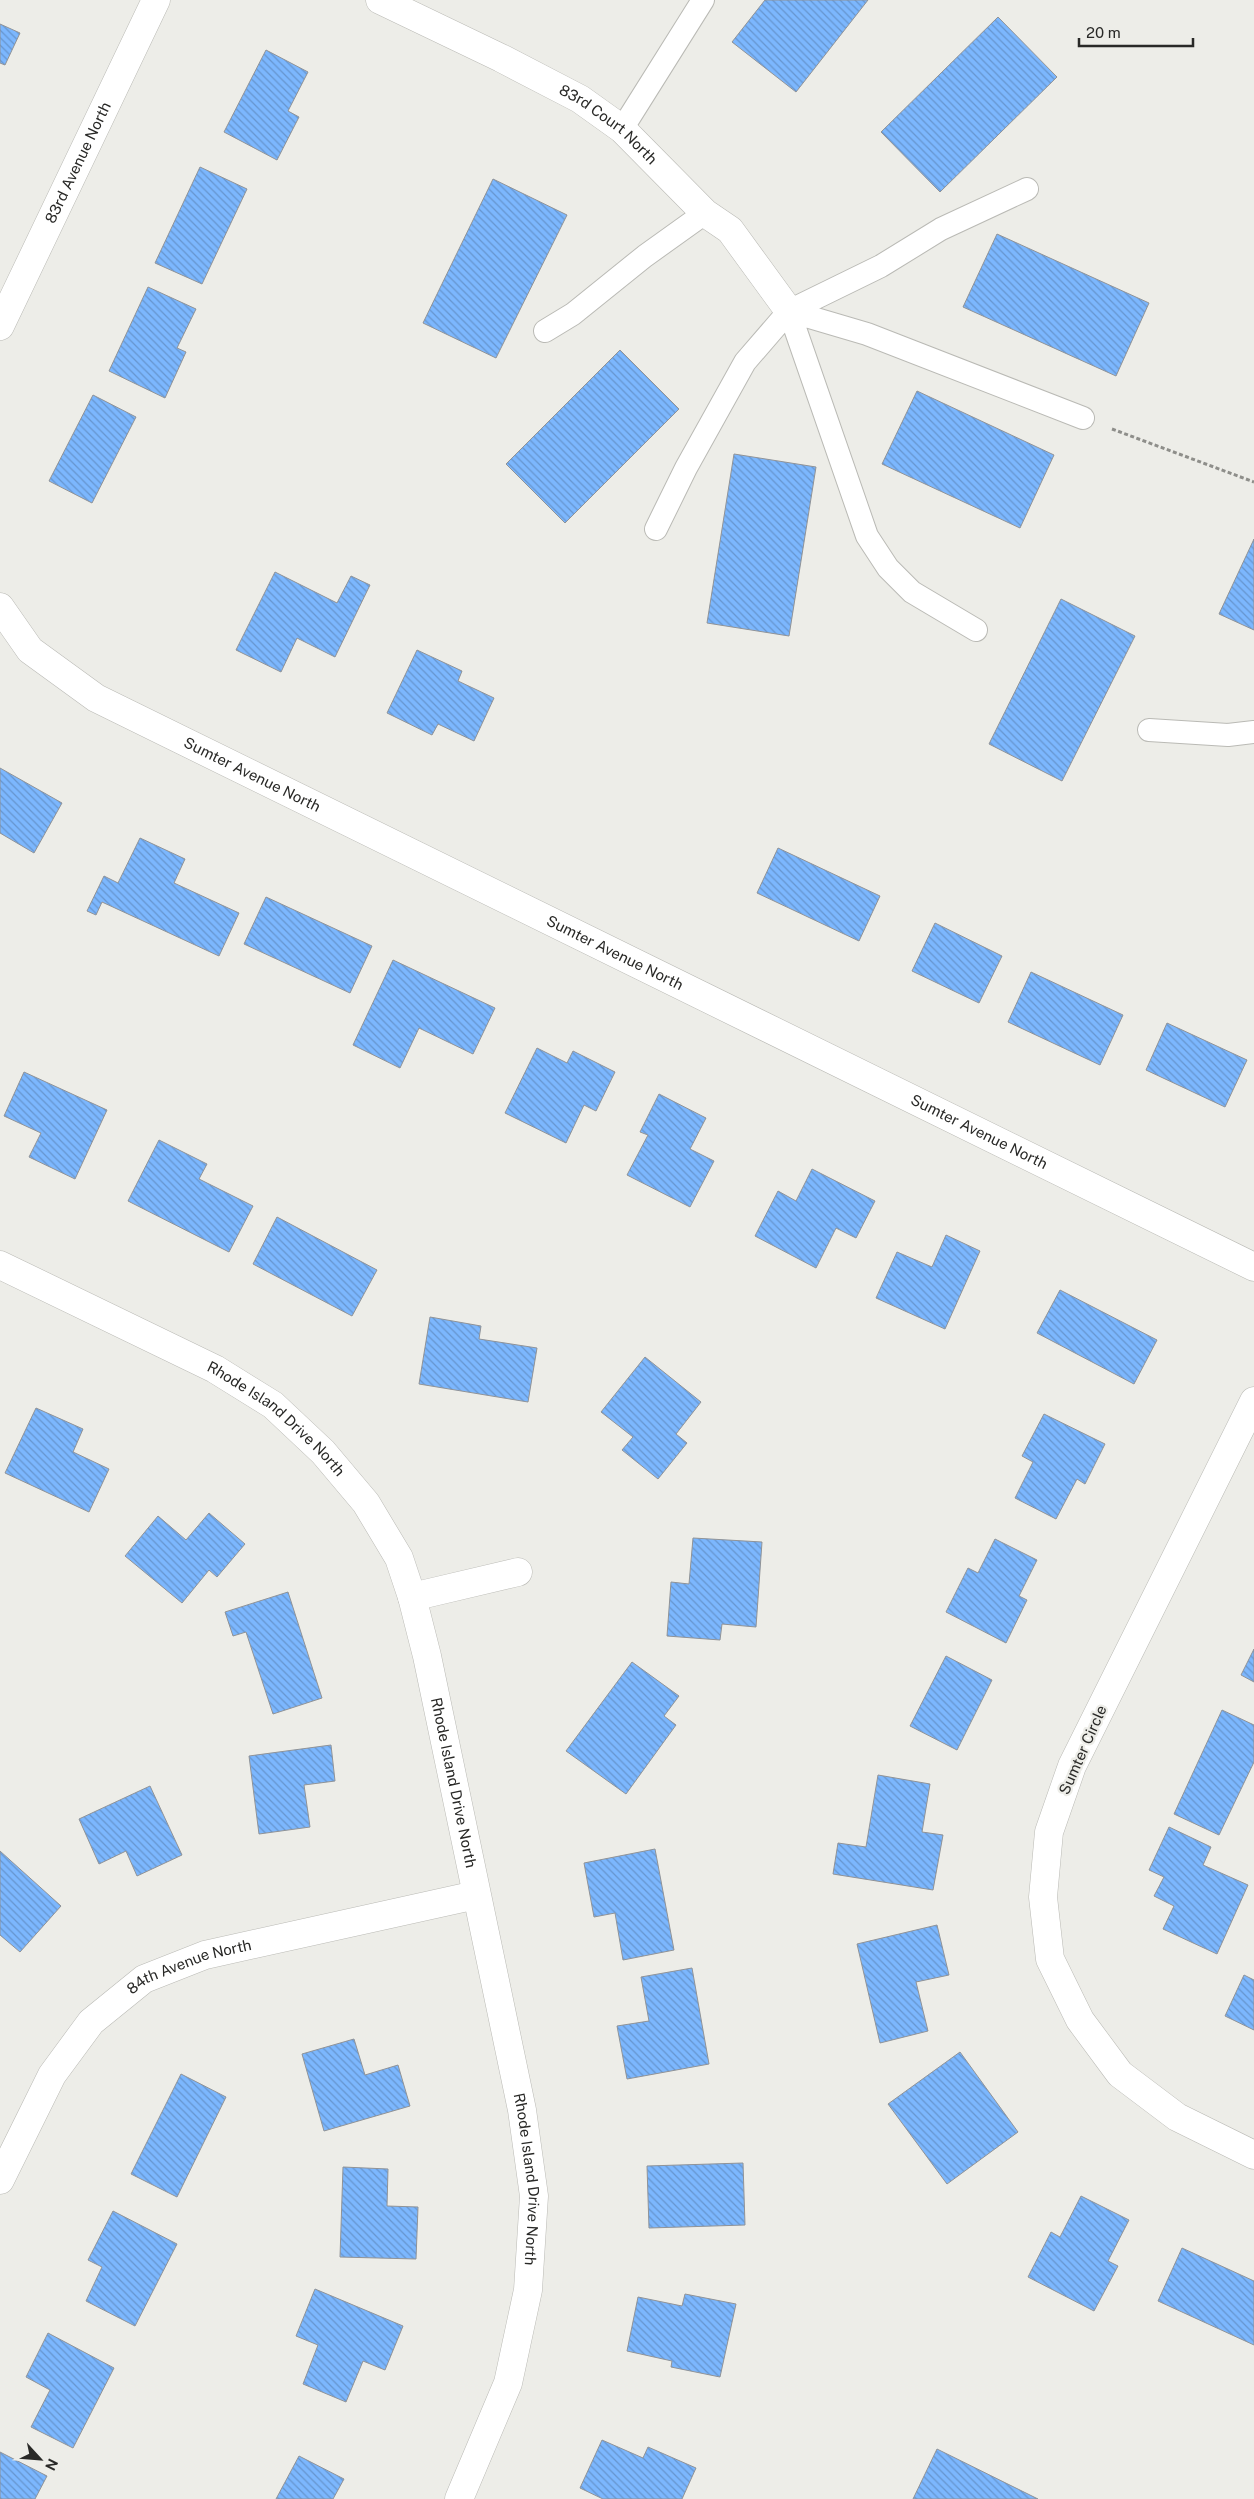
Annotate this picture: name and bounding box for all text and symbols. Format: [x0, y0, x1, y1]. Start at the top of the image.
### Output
scale bar [1079, 15, 1193, 47]
text: 20 m [1086, 24, 1121, 41]
street label: 83rd Court North [557, 81, 661, 168]
street label: 83rd Avenue North [41, 99, 114, 226]
street label: Sumter Avenue North [181, 734, 323, 815]
street label: Sumter Avenue North [544, 912, 686, 993]
street label: Sumter Avenue North [908, 1091, 1050, 1172]
street label: Rhode Island Drive North [205, 1358, 349, 1479]
street label: Rhode Island Drive North [428, 1696, 480, 1869]
street label: Sumter Circle [1055, 1703, 1110, 1797]
street label: 84th Avenue North [123, 1936, 253, 1997]
street label: Rhode Island Drive North [511, 2091, 543, 2266]
north arrow [15, 2434, 65, 2484]
text: N [42, 2456, 61, 2473]

